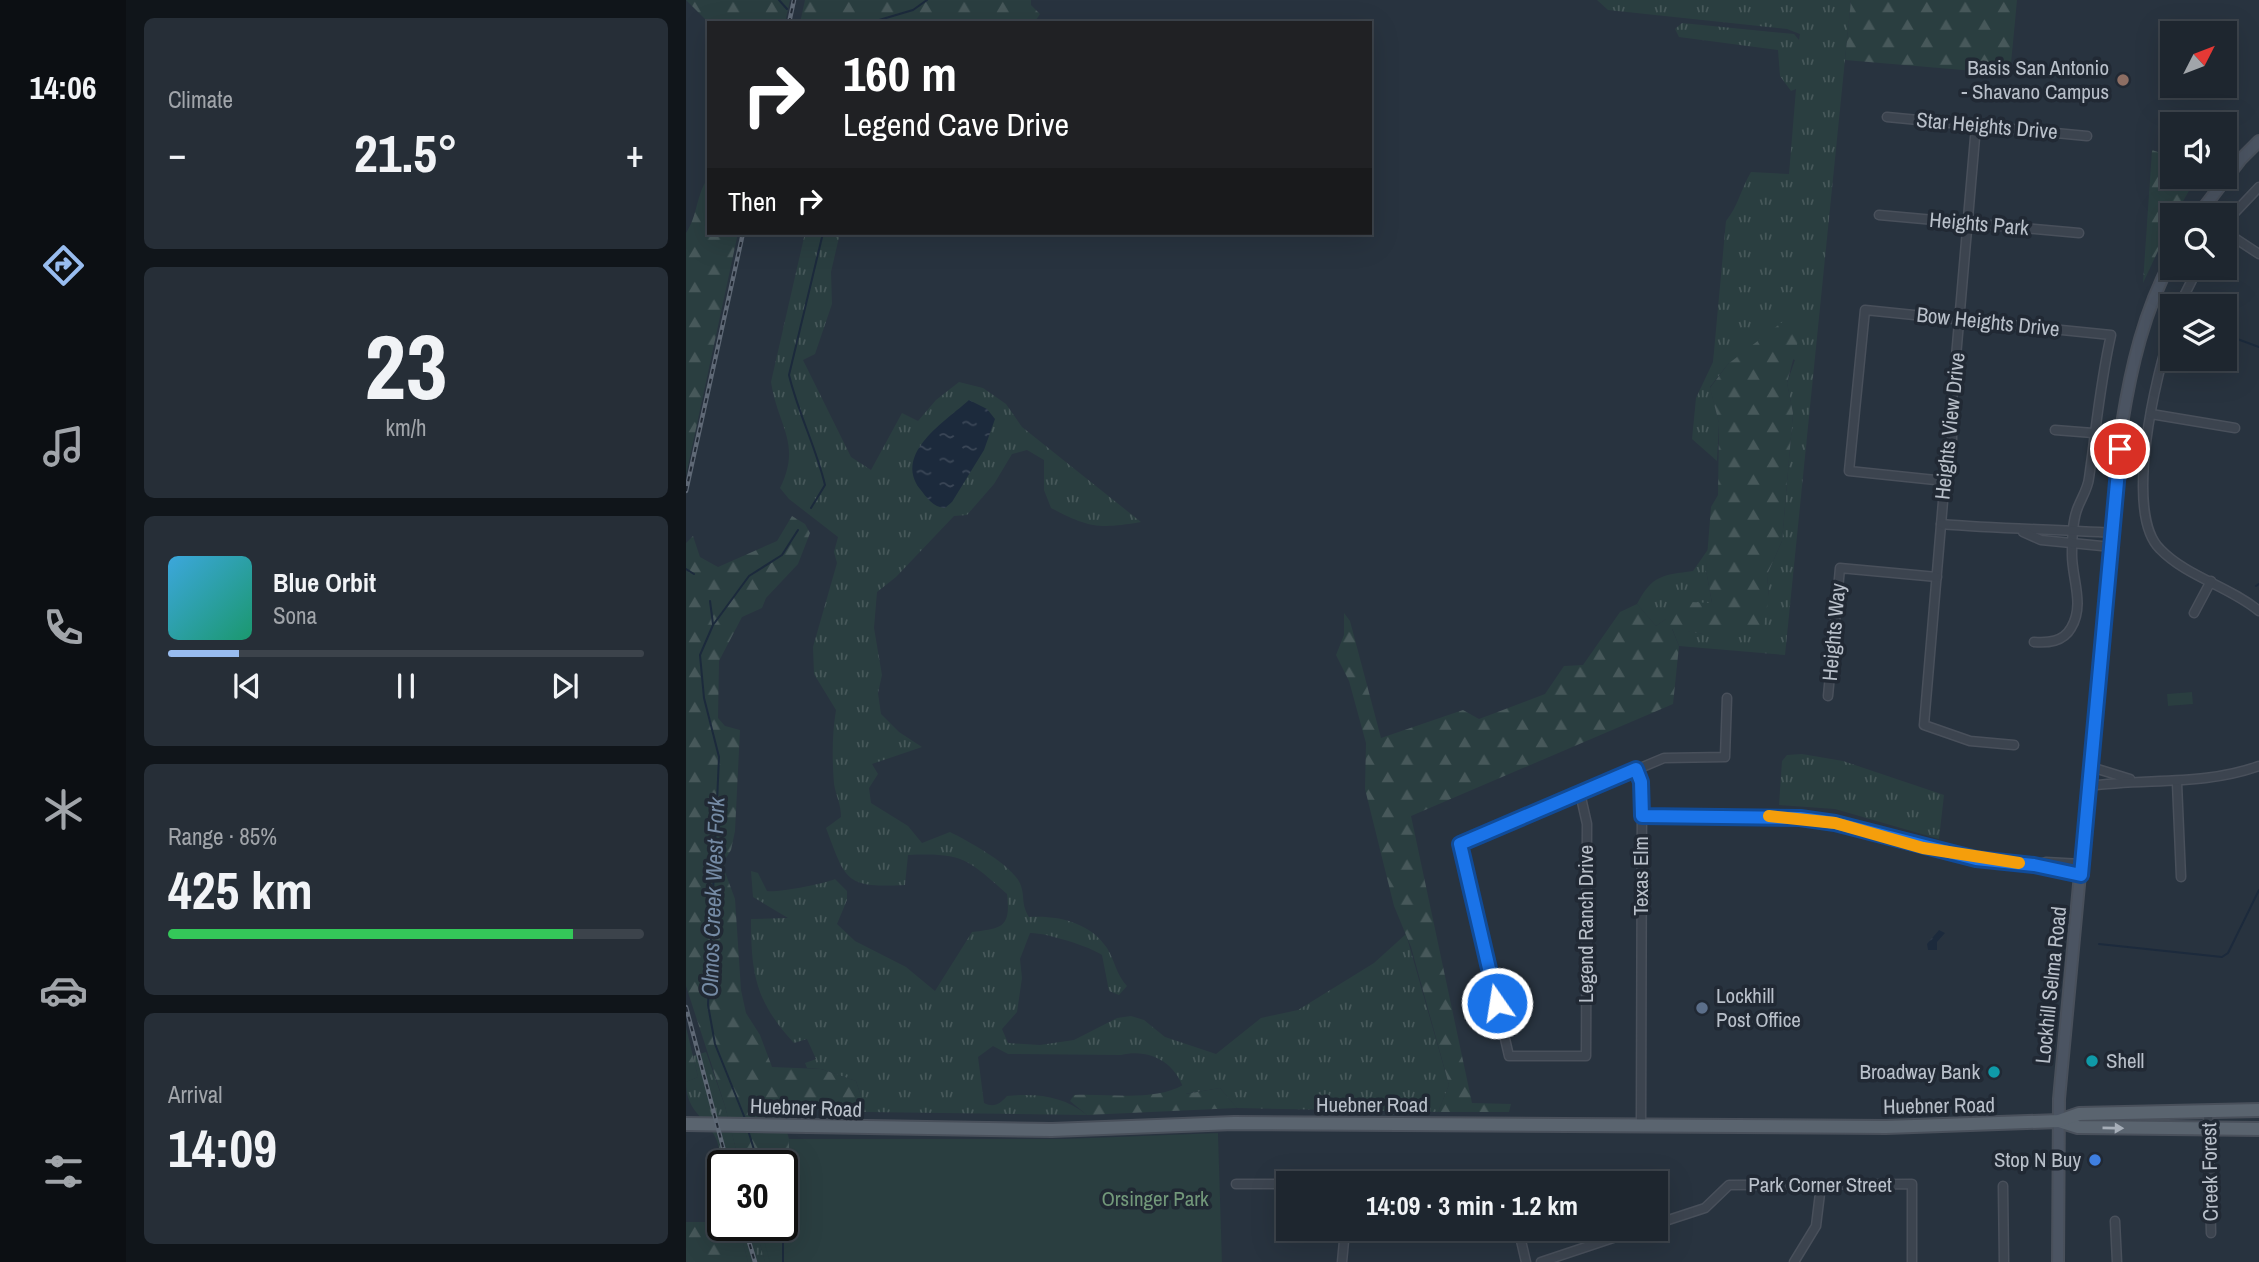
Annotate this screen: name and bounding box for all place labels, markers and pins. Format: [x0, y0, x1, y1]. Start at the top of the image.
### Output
place label: Basis San Antonio - Shavano Campus [1962, 53, 2109, 106]
marker: Basis San Antonio - Shavano Campus [2115, 72, 2131, 88]
pin [2090, 419, 2150, 479]
place label: Lockhill Post Office [1716, 981, 1801, 1034]
marker: Lockhill Post Office [1694, 1000, 1710, 1016]
place label: Shell [2106, 1046, 2144, 1075]
marker: Shell [2084, 1053, 2100, 1069]
place label: Broadway Bank [1859, 1057, 1980, 1086]
marker: Broadway Bank [1986, 1064, 2002, 1080]
place label: Stop N Buy [1994, 1145, 2081, 1174]
marker: Stop N Buy [2087, 1152, 2103, 1168]

